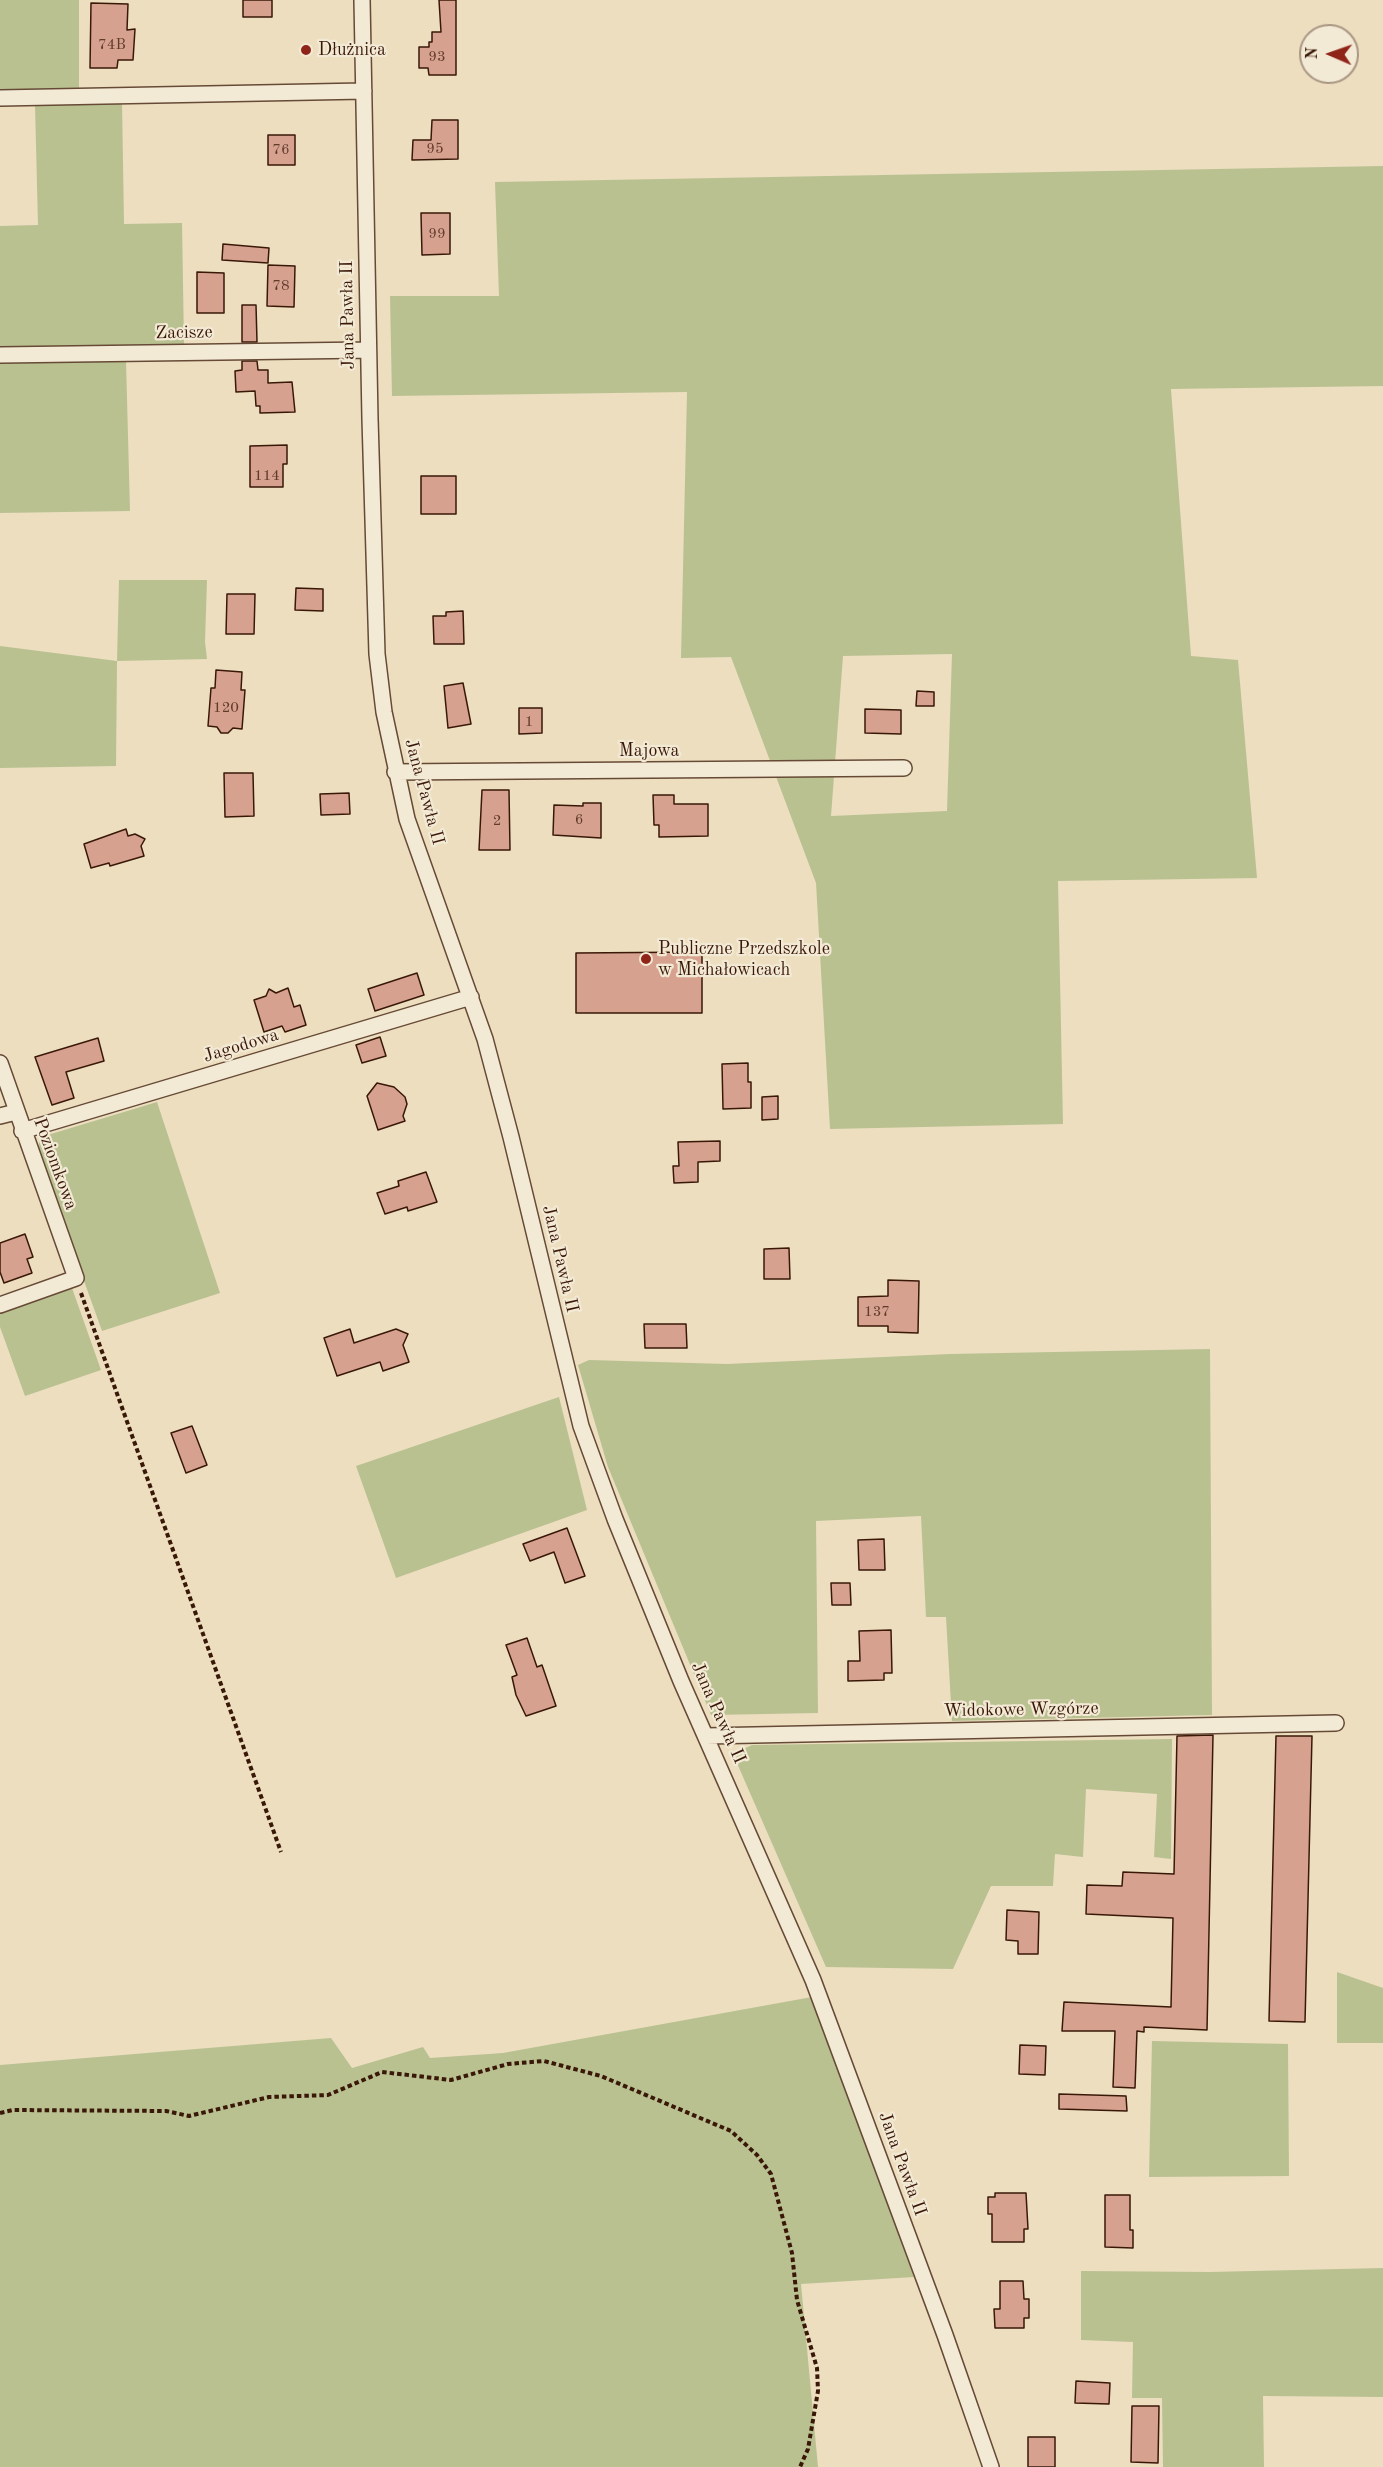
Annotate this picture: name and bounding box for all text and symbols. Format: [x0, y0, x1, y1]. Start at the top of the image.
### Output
north arrow [1299, 24, 1359, 84]
house number: 74B [98, 36, 126, 54]
place label: Dłużnica [318, 39, 386, 61]
marker: Dłużnica [299, 43, 313, 57]
text: N [1305, 47, 1321, 60]
house number: 93 [428, 48, 446, 66]
house number: 95 [426, 140, 444, 158]
house number: 76 [272, 141, 290, 159]
house number: 99 [428, 225, 446, 243]
street label: Jana Pawła II [336, 260, 360, 370]
house number: 78 [272, 277, 290, 295]
street label: Zacisze [155, 322, 213, 344]
house number: 114 [254, 467, 280, 485]
house number: 120 [213, 699, 239, 717]
house number: 1 [525, 713, 533, 731]
street label: Jana Pawła II [399, 736, 449, 848]
street label: Majowa [619, 740, 679, 762]
house number: 6 [575, 811, 583, 829]
house number: 2 [493, 812, 501, 830]
place label: Publiczne Przedszkole w Michałowicach [658, 938, 830, 980]
marker: Publiczne Przedszkole w Michałowicach [639, 952, 653, 966]
street label: Jagodowa [201, 1024, 281, 1068]
street label: Poziomkowa [28, 1115, 82, 1213]
street label: Jana Pawła II [537, 1203, 583, 1315]
house number: 137 [864, 1303, 890, 1321]
street label: Jana Pawła II [686, 1659, 750, 1767]
street label: Widokowe Wzgórze [943, 1698, 1099, 1722]
street label: Jana Pawła II [873, 2109, 931, 2219]

